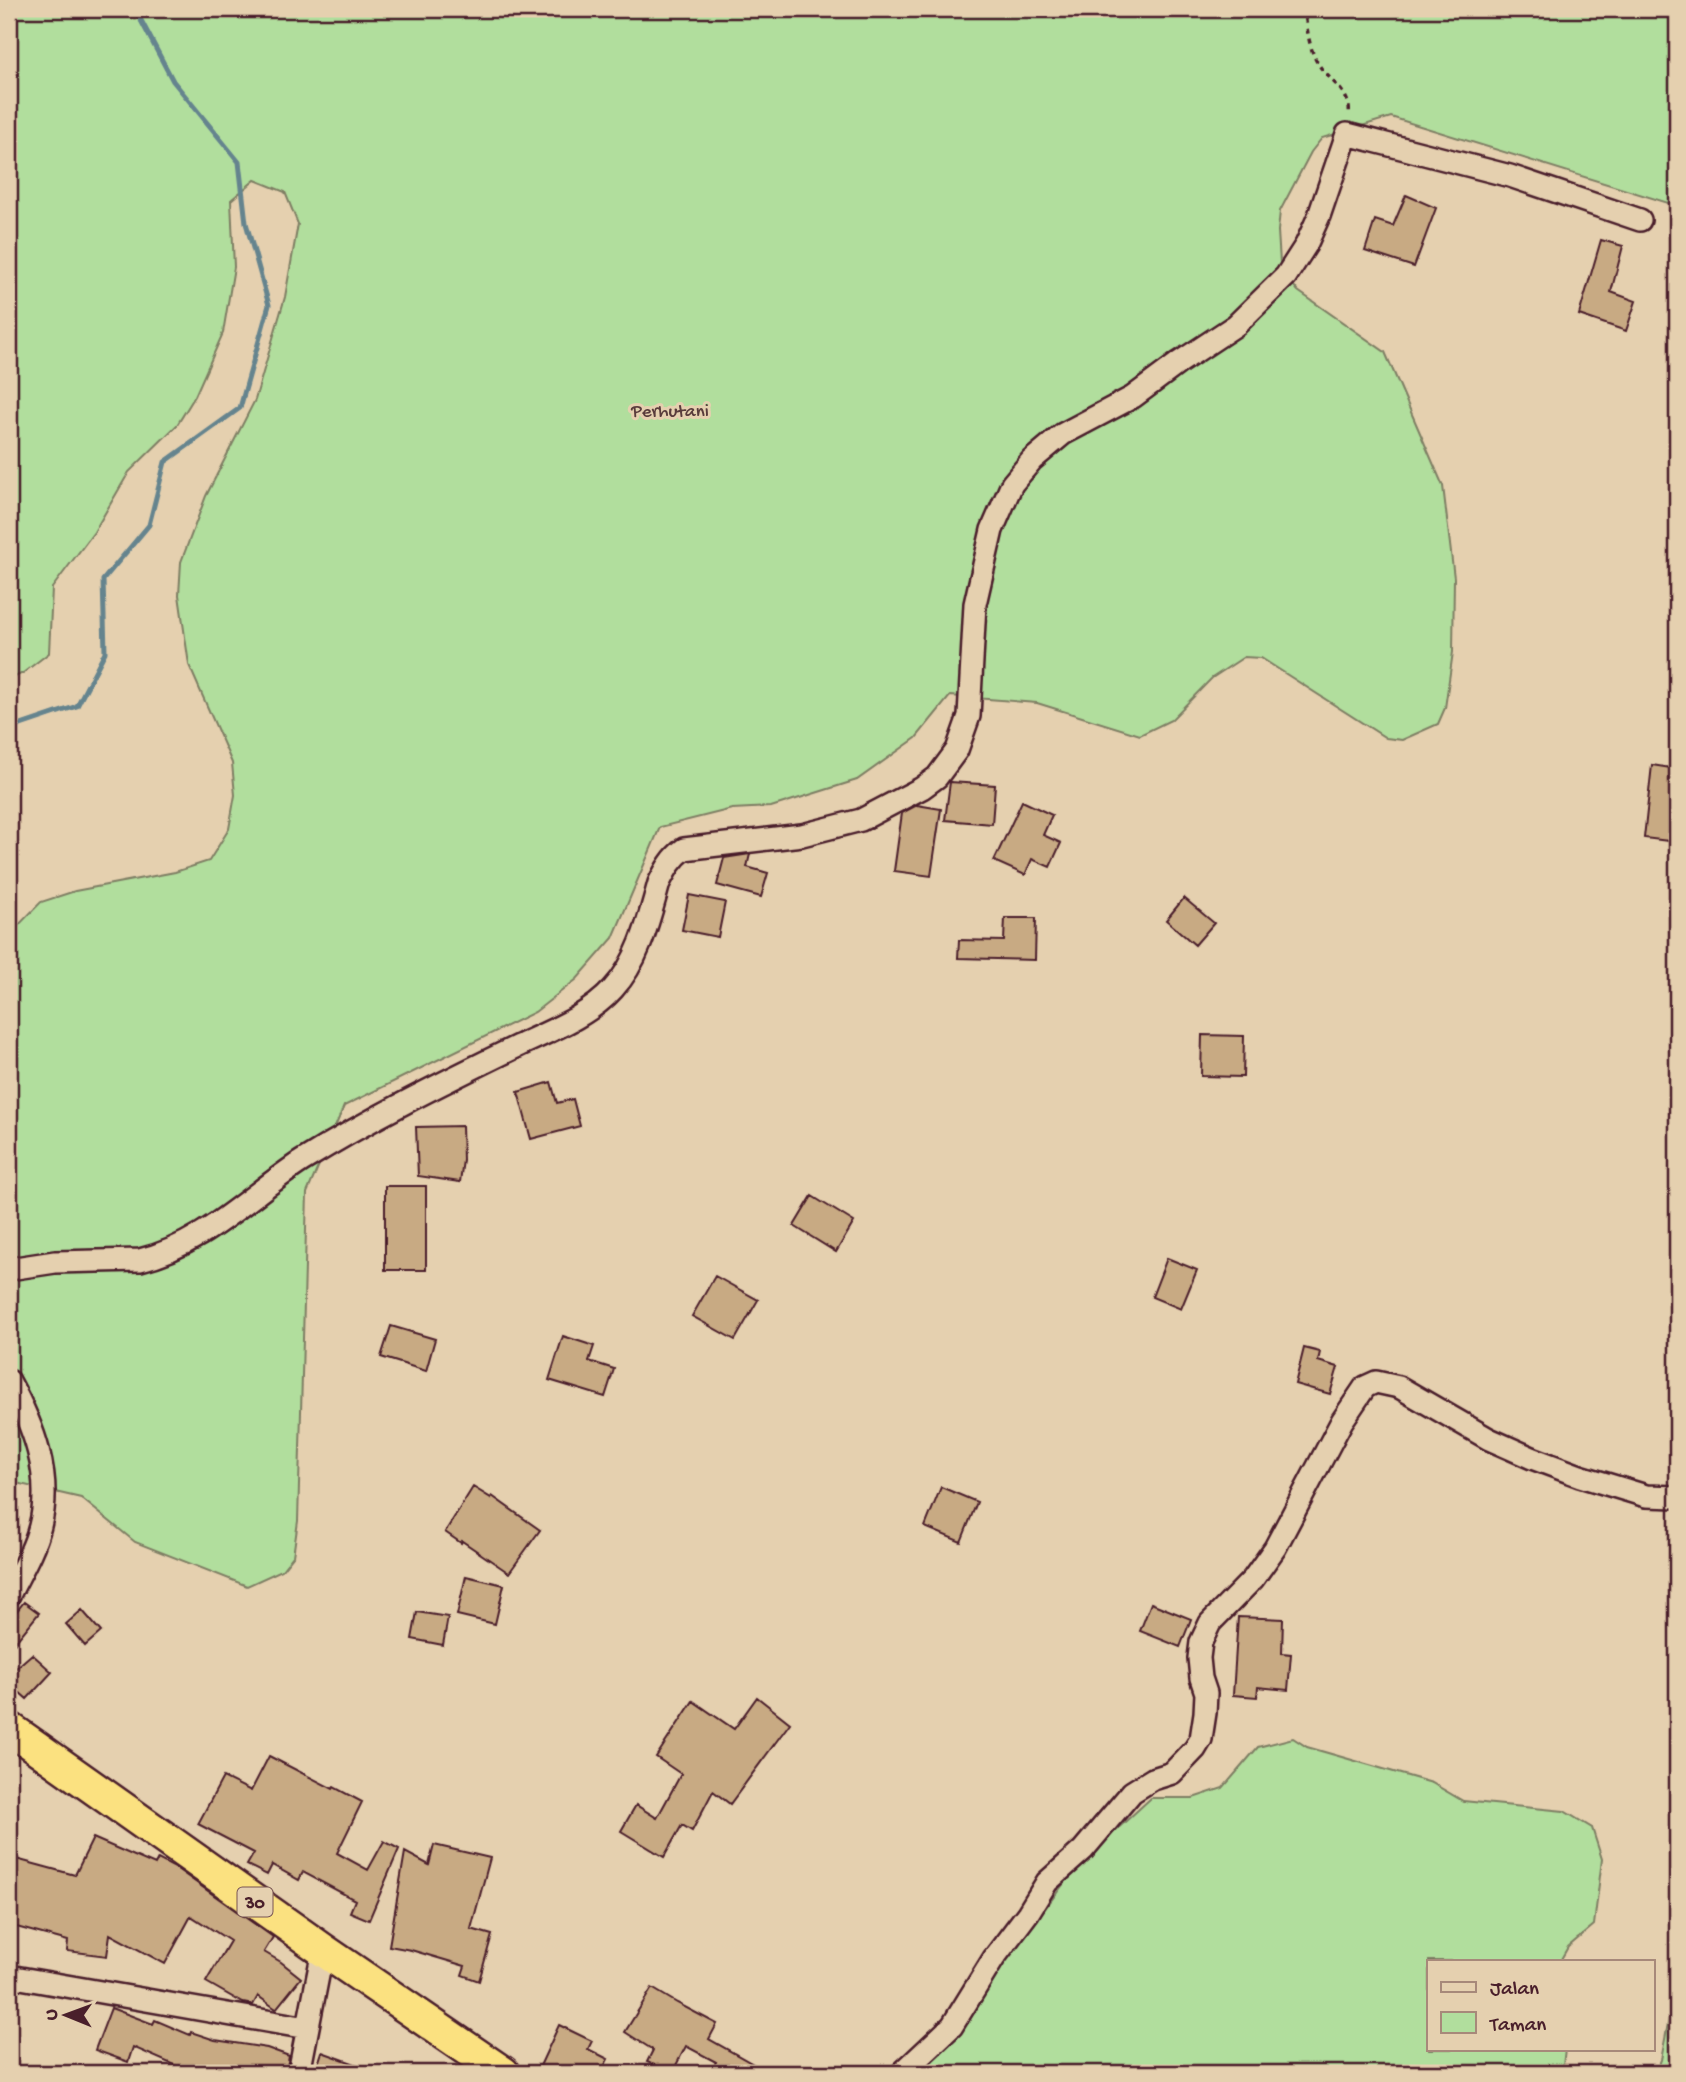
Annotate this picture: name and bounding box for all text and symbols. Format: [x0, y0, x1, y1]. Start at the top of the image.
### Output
park label: Perhutani [630, 401, 709, 424]
road number: 30 [238, 1888, 272, 1916]
legend [1427, 1960, 1654, 2050]
text: Jalan [1490, 1978, 1539, 2003]
north arrow [32, 1980, 102, 2050]
text: U [41, 2009, 64, 2020]
text: Taman [1489, 2014, 1546, 2039]

